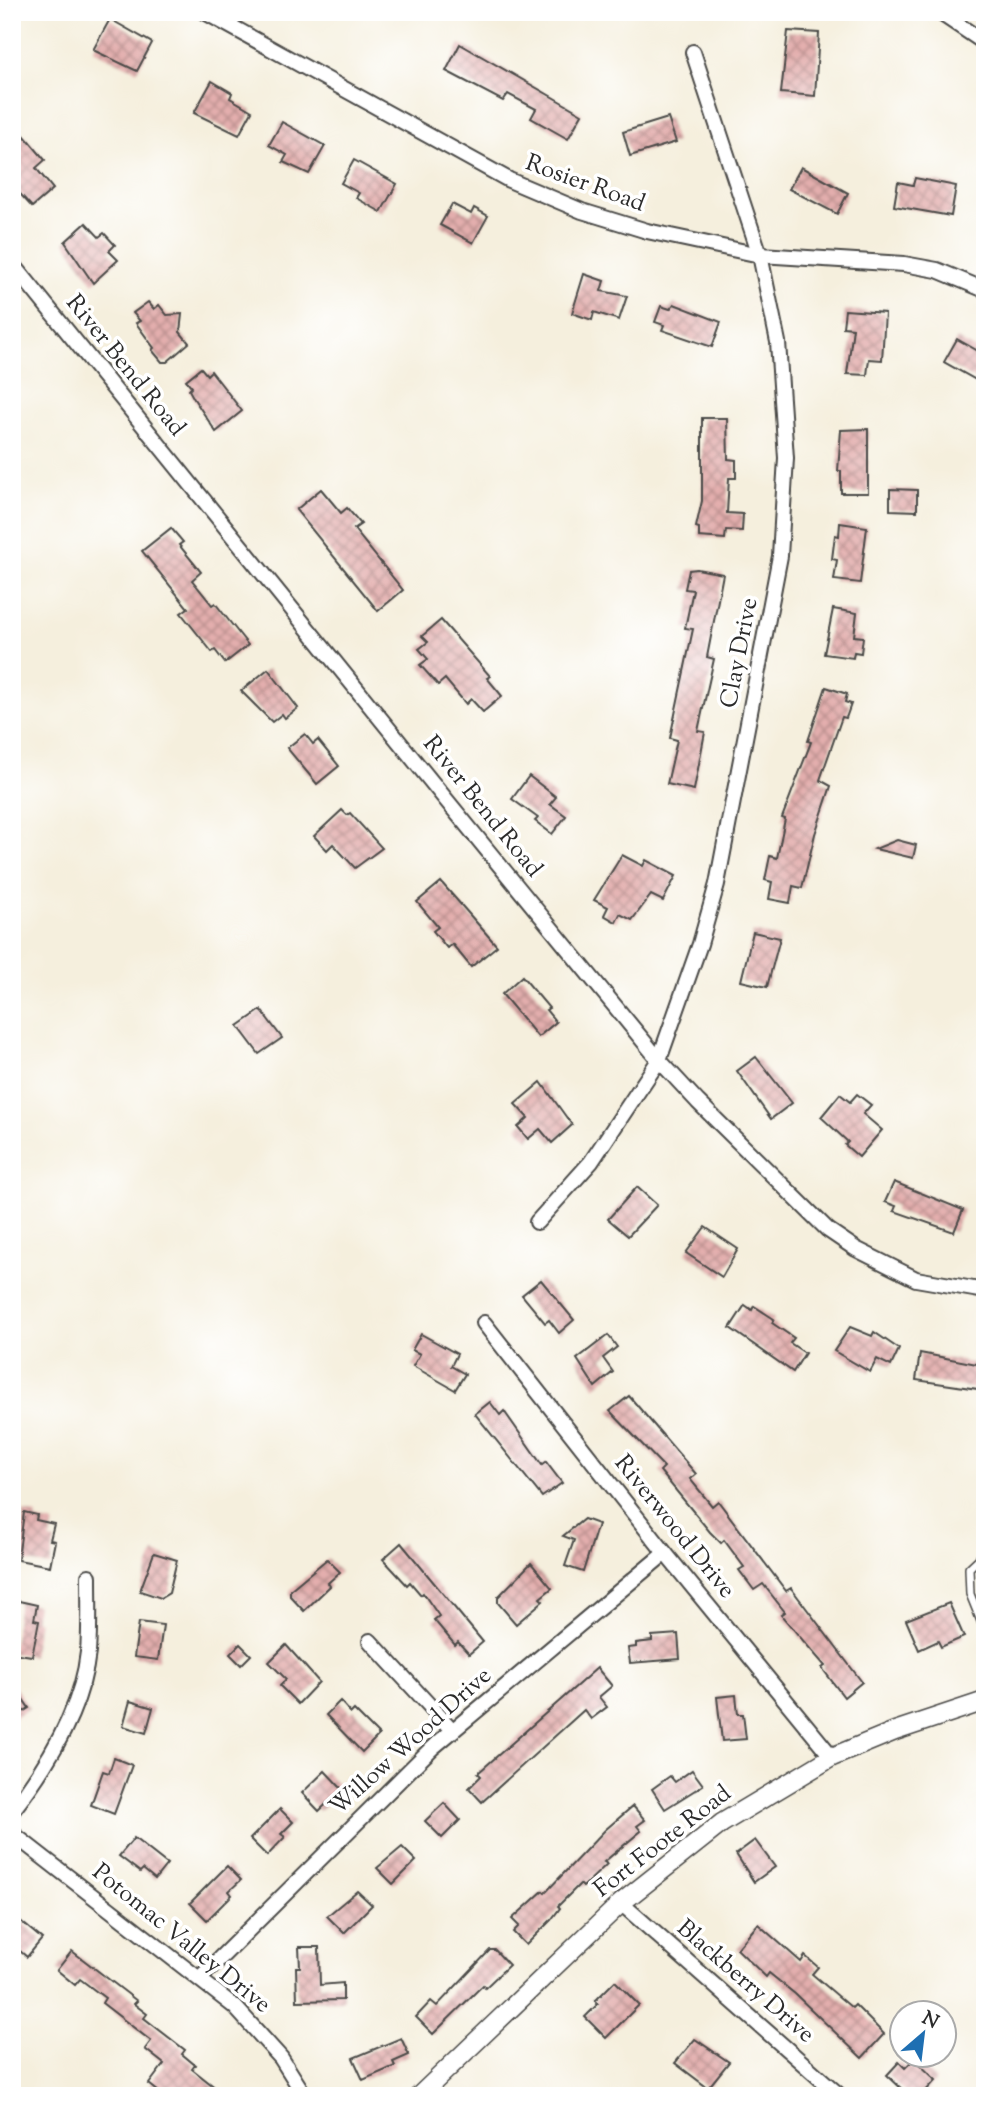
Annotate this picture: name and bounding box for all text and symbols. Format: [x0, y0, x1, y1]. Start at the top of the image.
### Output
street label: Rosier Road [520, 147, 650, 222]
street label: River Bend Road [57, 288, 193, 445]
street label: Clay Drive [713, 595, 767, 711]
street label: River Bend Road [414, 729, 550, 886]
street label: Riverwood Drive [605, 1448, 743, 1606]
street label: Willow Wood Drive [322, 1660, 500, 1824]
street label: Fort Foote Road [587, 1777, 739, 1906]
street label: Potomac Valley Drive [84, 1856, 278, 2022]
street label: Blackberry Drive [669, 1912, 821, 2052]
north arrow [888, 2000, 958, 2070]
text: N [917, 2006, 943, 2037]

